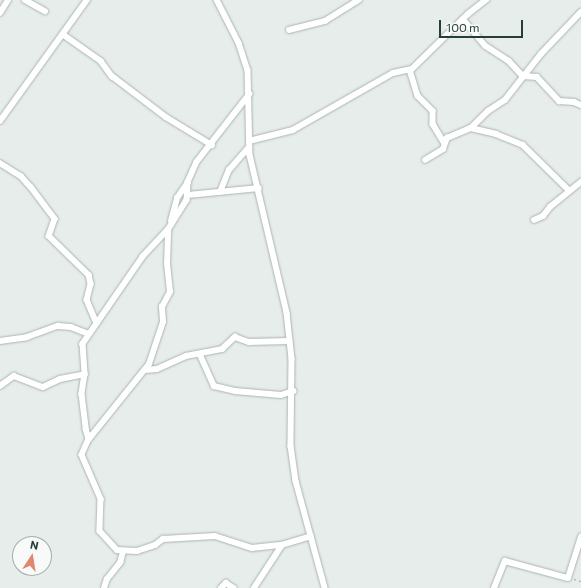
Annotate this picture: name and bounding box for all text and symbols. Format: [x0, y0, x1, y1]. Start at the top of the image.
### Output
scale bar [441, 12, 525, 38]
text: 100 m [446, 20, 480, 34]
north arrow [12, 536, 52, 576]
text: N [29, 538, 40, 552]

